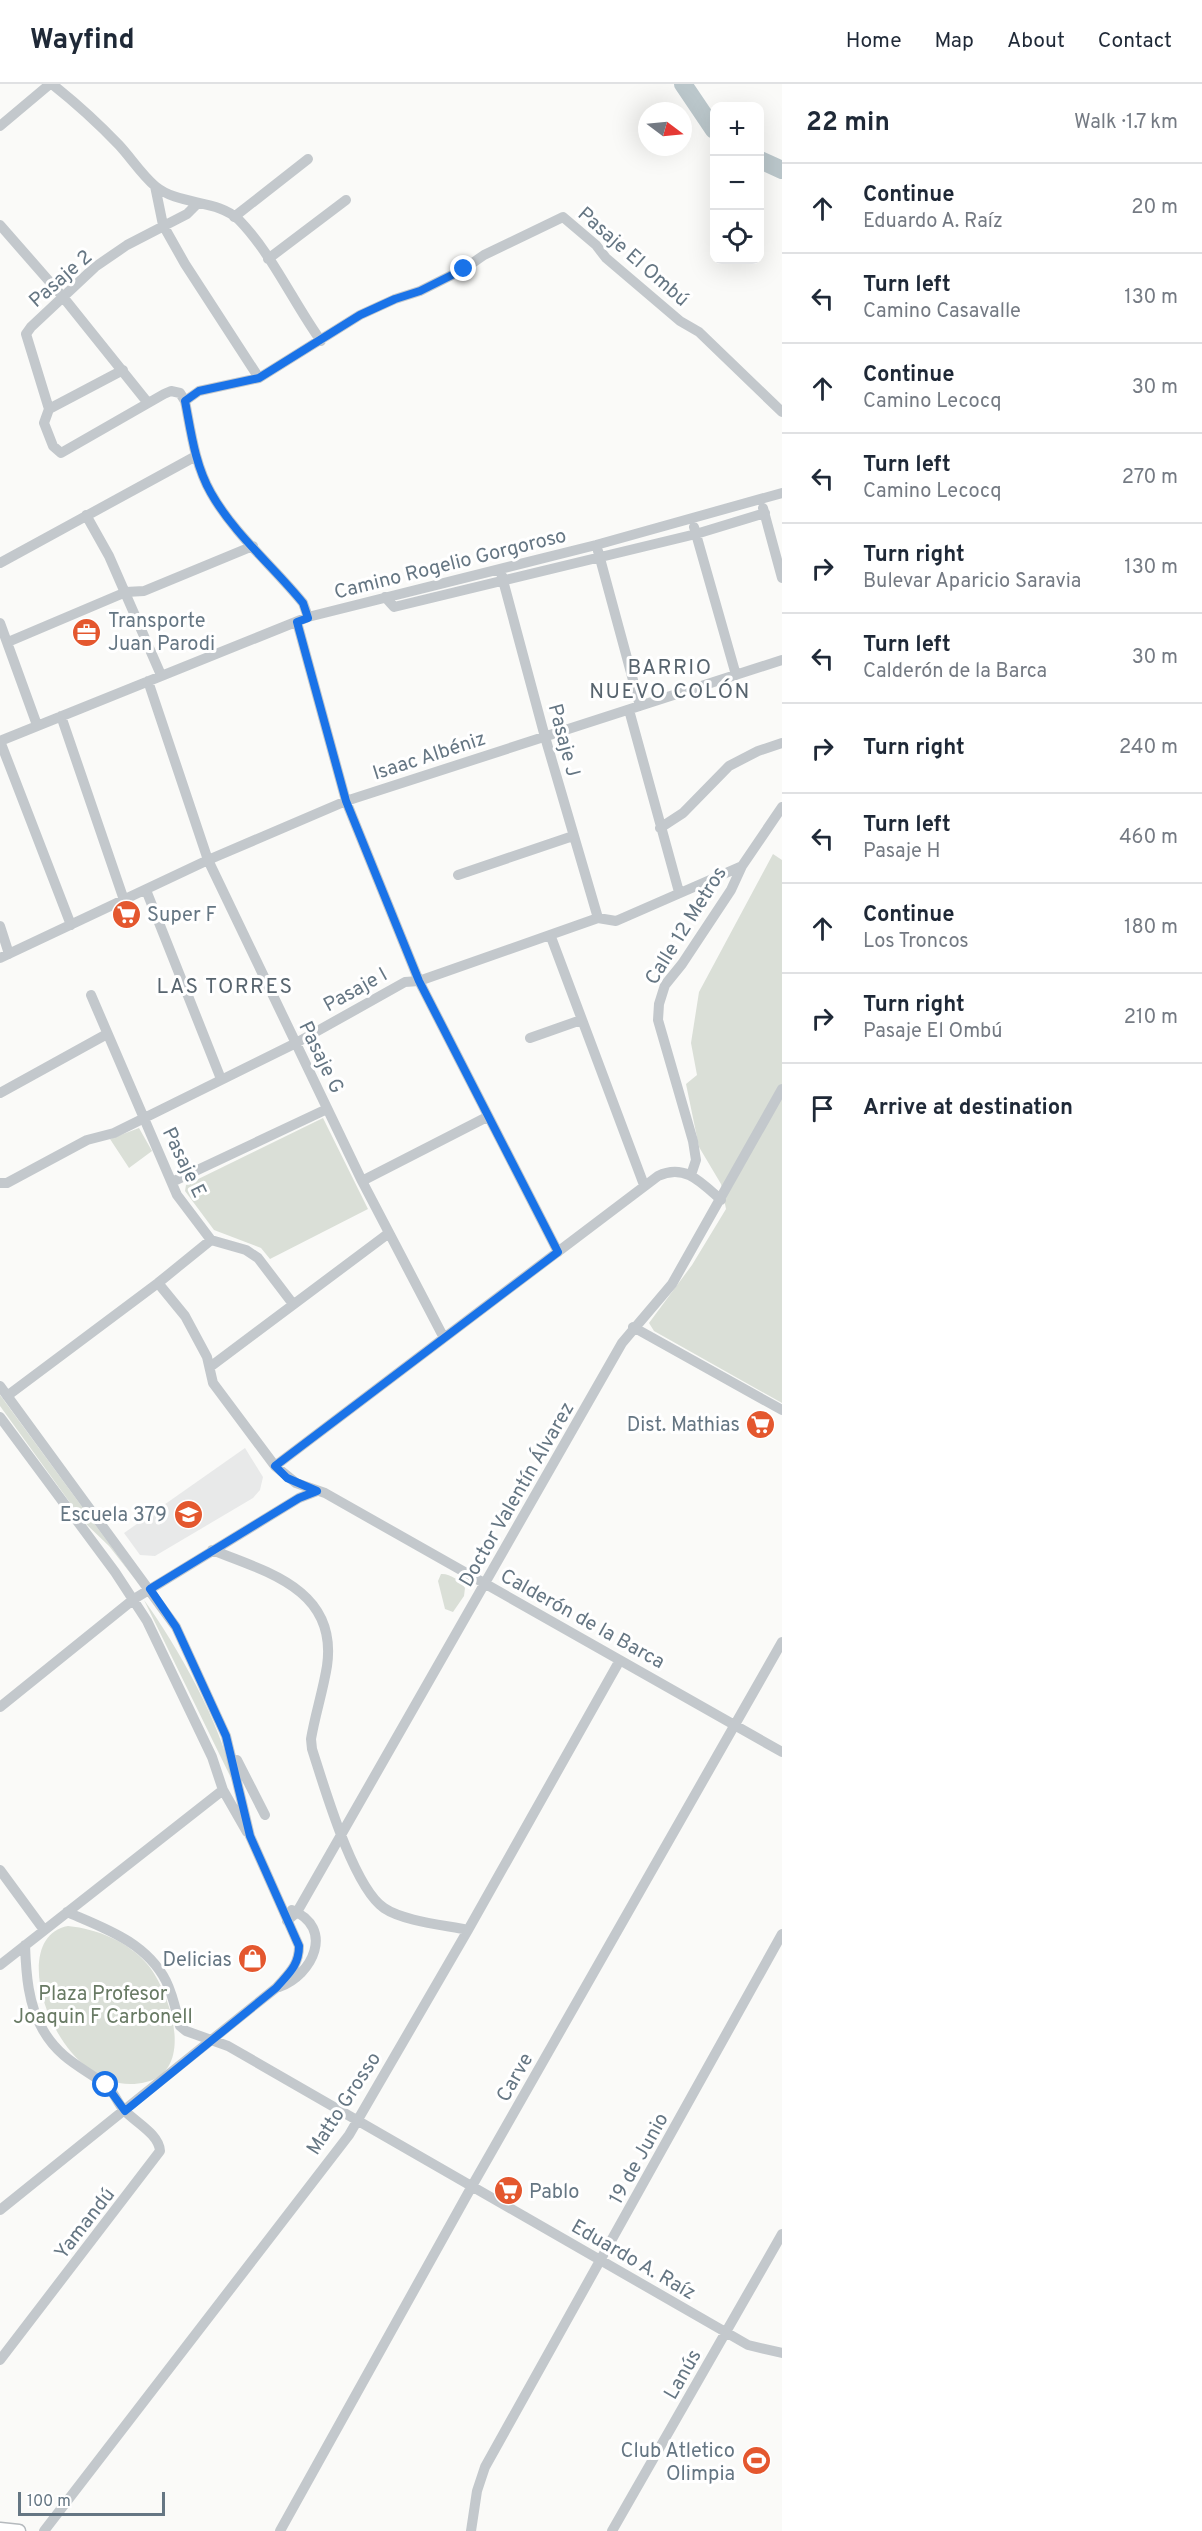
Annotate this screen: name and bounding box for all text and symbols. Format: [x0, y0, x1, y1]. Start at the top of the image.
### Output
text: Wayfind [30, 23, 135, 59]
text: Home [846, 28, 902, 55]
text: Map [935, 28, 974, 55]
text: About [1007, 28, 1065, 55]
text: Contact [1098, 28, 1172, 55]
north arrow [638, 102, 692, 156]
map controls [710, 102, 764, 264]
button: + [710, 102, 764, 156]
text: 22 min [806, 107, 890, 140]
text: Walk · 1.7 km [1074, 110, 1178, 136]
button: − [710, 156, 764, 210]
text: Continue [863, 182, 954, 209]
icon: ahead [806, 192, 839, 225]
text: 20 m [1131, 195, 1178, 221]
street label: Pasaje El Ombú [571, 202, 694, 313]
text: Eduardo A. Raíz [863, 209, 1003, 235]
button: locate [710, 210, 764, 264]
street label: Pasaje 2 [24, 245, 98, 314]
route end [450, 255, 476, 281]
text: Turn left [863, 272, 951, 299]
icon: left [806, 282, 839, 315]
text: 130 m [1124, 285, 1178, 311]
text: Camino Casavalle [863, 299, 1021, 325]
text: Continue [863, 362, 954, 389]
icon: ahead [806, 372, 839, 405]
text: 30 m [1132, 375, 1178, 401]
text: Camino Lecocq [863, 389, 1002, 415]
text: Turn left [863, 452, 951, 479]
icon: left [806, 462, 839, 495]
text: 270 m [1122, 465, 1178, 491]
text: Camino Lecocq [863, 479, 1002, 505]
street label: Camino Rogelio Gorgoroso [332, 523, 569, 606]
text: Turn right [863, 542, 965, 569]
icon: right [806, 552, 839, 585]
text: 130 m [1124, 555, 1178, 581]
text: Bulevar Aparicio Saravia [863, 569, 1081, 595]
place label: Transporte Juan Parodi [108, 609, 215, 658]
office icon: Transporte Juan Parodi [71, 616, 103, 648]
text: Turn left [863, 632, 951, 659]
icon: left [806, 642, 839, 675]
text: 30 m [1132, 645, 1178, 671]
district label: BARRIO NUEVO COLÓN [589, 655, 751, 706]
text: Calderón de la Barca [863, 659, 1047, 685]
street label: Pasaje J [541, 701, 585, 780]
street label: Isaac Albéniz [370, 726, 489, 787]
icon: right [806, 732, 839, 765]
text: Turn right [863, 735, 965, 762]
text: 240 m [1119, 735, 1178, 761]
text: Turn left [863, 812, 951, 839]
icon: left [806, 822, 839, 855]
text: 460 m [1119, 825, 1178, 851]
text: Pasaje H [863, 839, 941, 865]
street label: Calle 12 Metros [640, 862, 733, 990]
supermarket icon: Super F [110, 898, 142, 930]
text: Continue [863, 902, 954, 929]
place label: Super F [147, 903, 217, 929]
icon: ahead [806, 912, 839, 945]
text: 180 m [1124, 915, 1178, 941]
text: Los Troncos [863, 929, 969, 955]
street label: Pasaje I [319, 963, 393, 1019]
district label: LAS TORRES [156, 974, 294, 1001]
text: Turn right [863, 992, 965, 1019]
icon: right [806, 1002, 839, 1035]
text: 210 m [1124, 1005, 1178, 1031]
street label: Pasaje G [292, 1017, 349, 1098]
text: Pasaje El Ombú [863, 1019, 1003, 1045]
icon: arrive [806, 1092, 839, 1125]
text: Arrive at destination [863, 1095, 1073, 1122]
street label: Pasaje E [155, 1123, 211, 1203]
street label: Doctor Valentín Álvarez [452, 1397, 581, 1592]
supermarket icon: Dist. Mathias [745, 1408, 777, 1440]
place label: Dist. Mathias [627, 1413, 740, 1439]
school or university icon: Escuela 379 [172, 1498, 204, 1530]
place label: Escuela 379 [60, 1503, 167, 1529]
street label: Calderón de la Barca [495, 1564, 669, 1676]
shop icon: Delicias [237, 1943, 269, 1975]
place label: Delicias [163, 1948, 232, 1974]
park label: Plaza Profesor Joaquin F Carbonell [13, 1982, 193, 2031]
street label: Matto Grosso [302, 2048, 388, 2161]
street label: Carve [491, 2049, 540, 2107]
route start [92, 2071, 118, 2097]
street label: 19 de Junio [604, 2109, 676, 2209]
supermarket icon: Pablo [492, 2175, 524, 2207]
place label: Pablo [529, 2180, 579, 2206]
street label: Yamandú [49, 2183, 122, 2265]
street label: Eduardo A. Raíz [566, 2215, 700, 2307]
street label: Lanús [659, 2345, 708, 2405]
place label: Club Atletico Olimpia [621, 2439, 735, 2488]
sports icon: Club Atletico Olimpia [740, 2445, 772, 2477]
scale bar [18, 2489, 165, 2516]
text: 100 m [27, 2492, 71, 2512]

